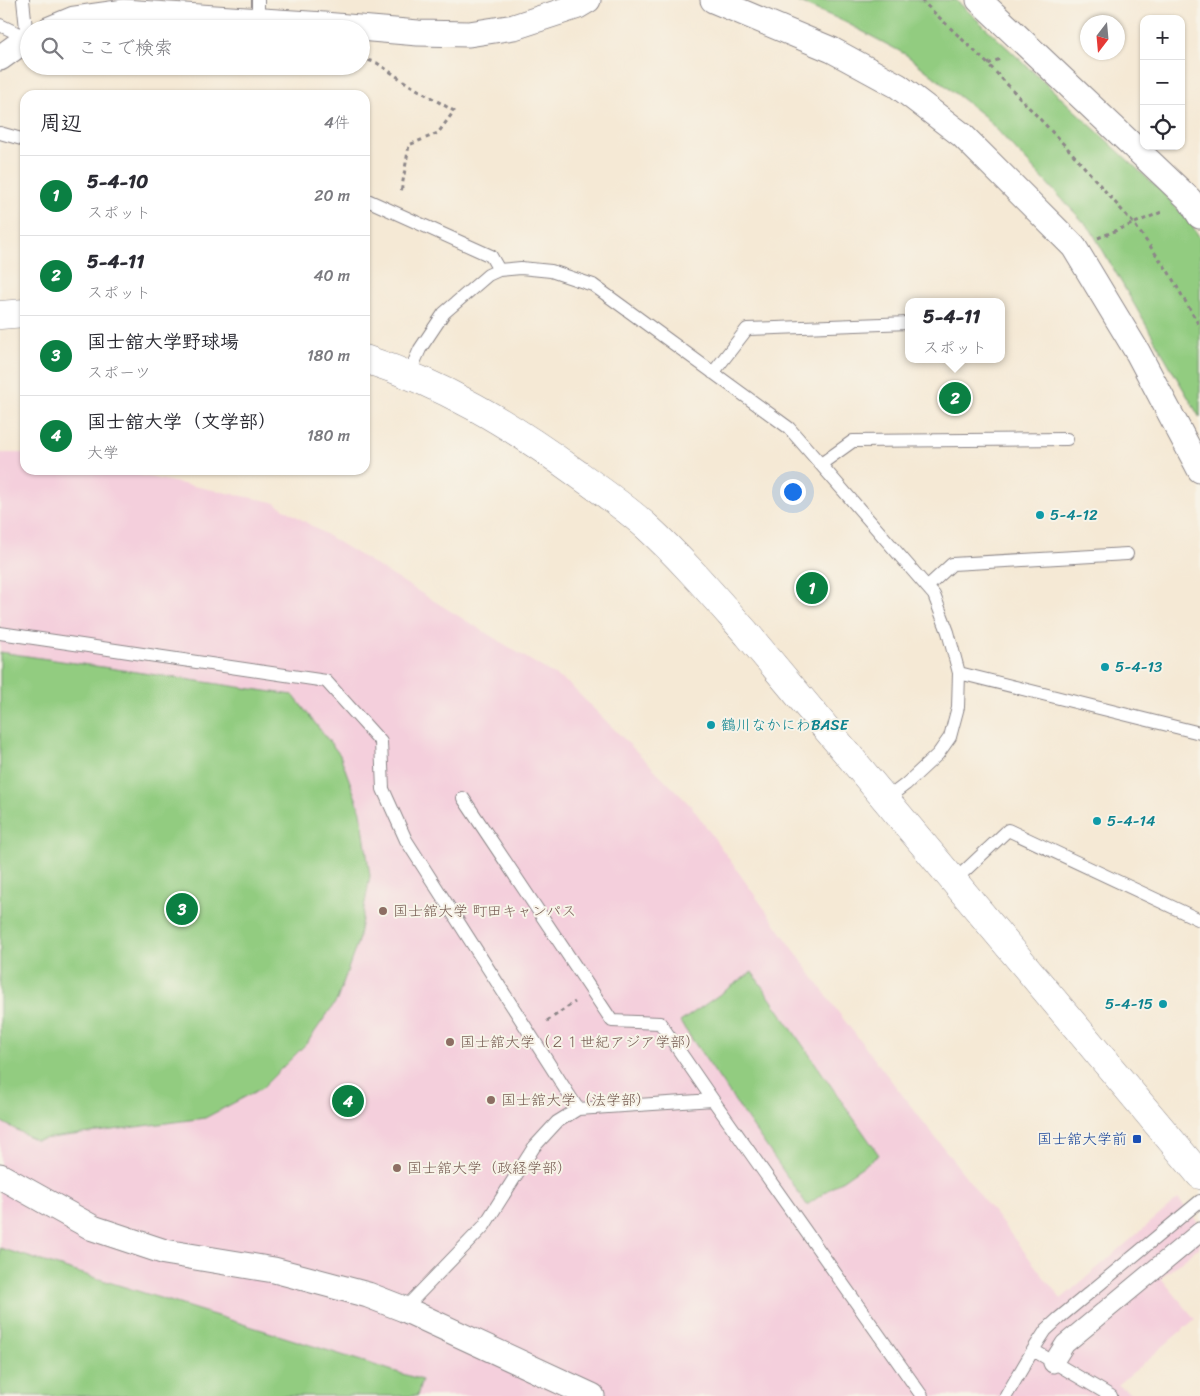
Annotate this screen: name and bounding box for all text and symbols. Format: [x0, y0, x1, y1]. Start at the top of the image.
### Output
north arrow [1080, 15, 1125, 60]
map controls [1140, 15, 1185, 150]
button: + [1140, 15, 1185, 60]
search box [20, 20, 370, 75]
text: ここで検索 [78, 31, 173, 64]
icon: search [38, 34, 66, 62]
button: − [1140, 60, 1185, 105]
text: 周辺 [40, 104, 82, 142]
button: locate [1140, 105, 1185, 150]
text: 4件 [324, 108, 350, 137]
text: 5-4-10 [87, 165, 148, 198]
text: 1 [53, 181, 59, 210]
text: 20 m [314, 181, 350, 210]
text: スポット [87, 198, 151, 227]
text: 5-4-11 [87, 245, 144, 278]
text: 2 [51, 261, 61, 290]
text: 40 m [313, 261, 350, 290]
text: スポット [87, 278, 151, 307]
popup [905, 298, 1005, 363]
text: 5-4-11 [923, 300, 980, 333]
text: 国士舘大学野球場 [87, 325, 239, 358]
text: スポット [923, 333, 987, 362]
text: 3 [52, 341, 60, 370]
text: 180 m [307, 341, 350, 370]
text: スポーツ [87, 358, 151, 387]
pin: 2 [939, 379, 971, 417]
text: 国士舘大学（文学部） [87, 405, 277, 438]
text: 4 [51, 421, 61, 450]
text: 180 m [307, 421, 350, 450]
text: 大学 [87, 438, 119, 467]
your location [780, 479, 806, 505]
place label: 5-4-12 [1050, 502, 1098, 528]
marker: 5-4-12 [1034, 509, 1046, 521]
pin: 1 [796, 569, 828, 607]
place label: 5-4-13 [1115, 654, 1162, 680]
marker: 5-4-13 [1099, 661, 1111, 673]
place label: 鶴川なかにわBASE [721, 712, 850, 738]
marker: 鶴川なかにわBASE [705, 719, 717, 731]
place label: 5-4-14 [1107, 808, 1155, 834]
marker: 5-4-14 [1091, 815, 1103, 827]
pin: 3 [166, 890, 198, 928]
place label: 国士舘大学 町田キャンパス [393, 898, 576, 924]
marker: 国士舘大学 町田キャンパス [377, 905, 389, 917]
place label: 5-4-15 [1105, 991, 1153, 1017]
marker: 5-4-15 [1157, 998, 1169, 1010]
place label: 国士舘大学（２１世紀アジア学部） [460, 1029, 700, 1055]
marker: 国士舘大学（２１世紀アジア学部） [444, 1036, 456, 1048]
pin: 4 [332, 1082, 364, 1120]
place label: 国士舘大学（法学部） [501, 1087, 651, 1113]
marker: 国士舘大学（法学部） [485, 1094, 497, 1106]
place label: 国士舘大学前 [1037, 1126, 1127, 1152]
marker: 国士舘大学前 [1131, 1133, 1143, 1145]
place label: 国士舘大学（政経学部） [407, 1155, 572, 1181]
marker: 国士舘大学（政経学部） [391, 1162, 403, 1174]

